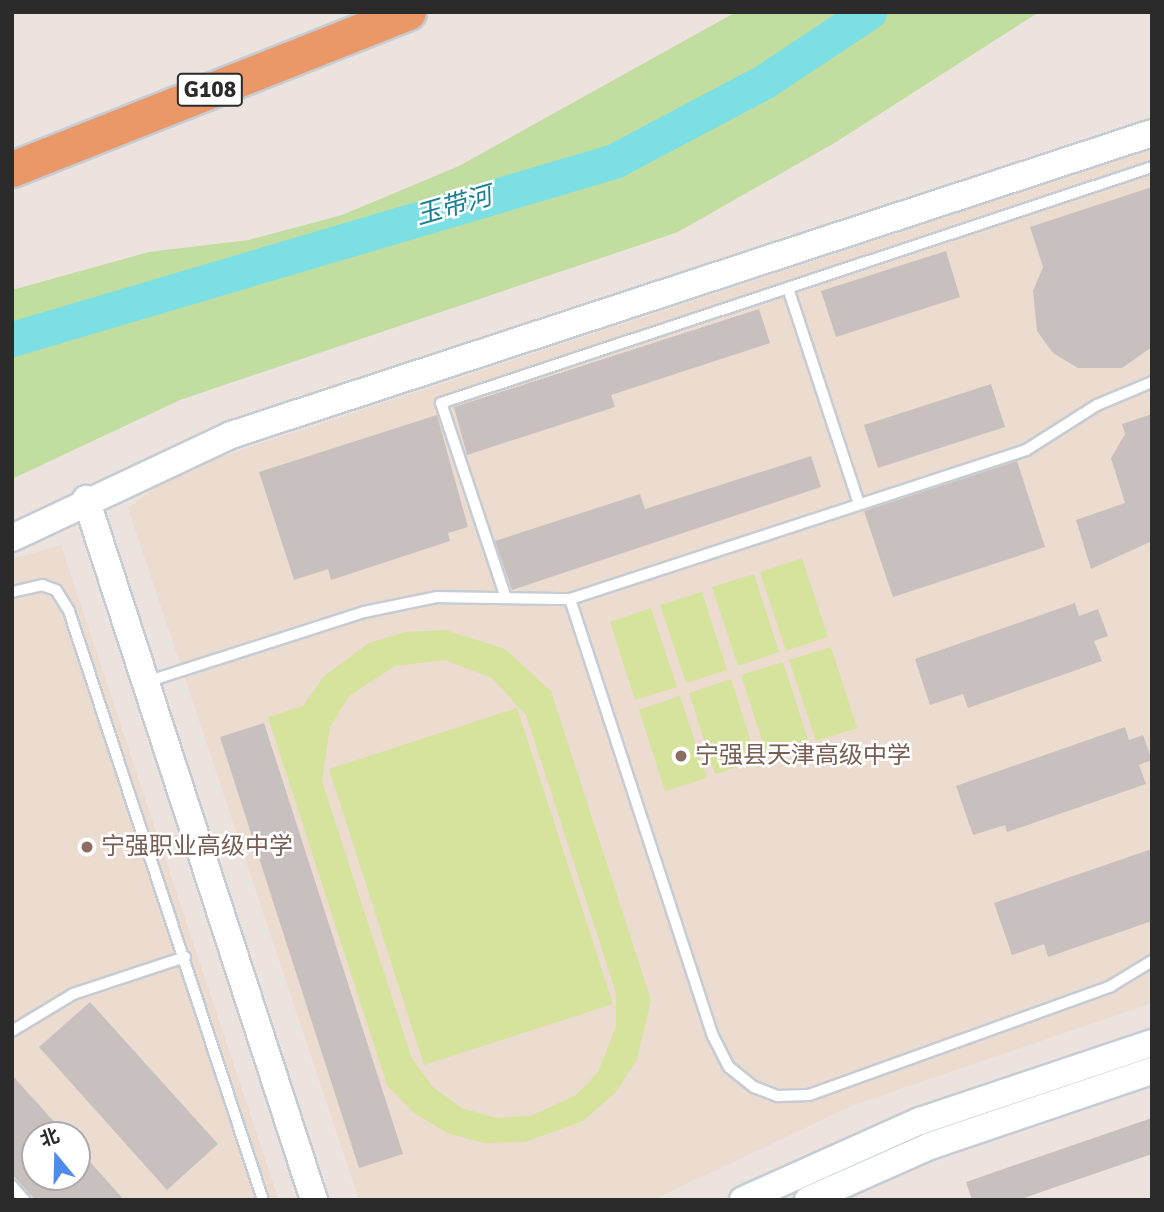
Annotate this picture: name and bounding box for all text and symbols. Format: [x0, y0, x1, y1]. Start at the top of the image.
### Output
road number: G108 [177, 71, 243, 110]
water label: 玉带河 [412, 181, 496, 233]
place label: 宁强县天津高级中学 [695, 742, 911, 770]
marker: 宁强县天津高级中学 [673, 748, 689, 764]
place label: 宁强职业高级中学 [101, 833, 293, 861]
marker: 宁强职业高级中学 [79, 839, 95, 855]
north arrow [21, 1121, 91, 1191]
text: 北 [37, 1124, 63, 1152]

